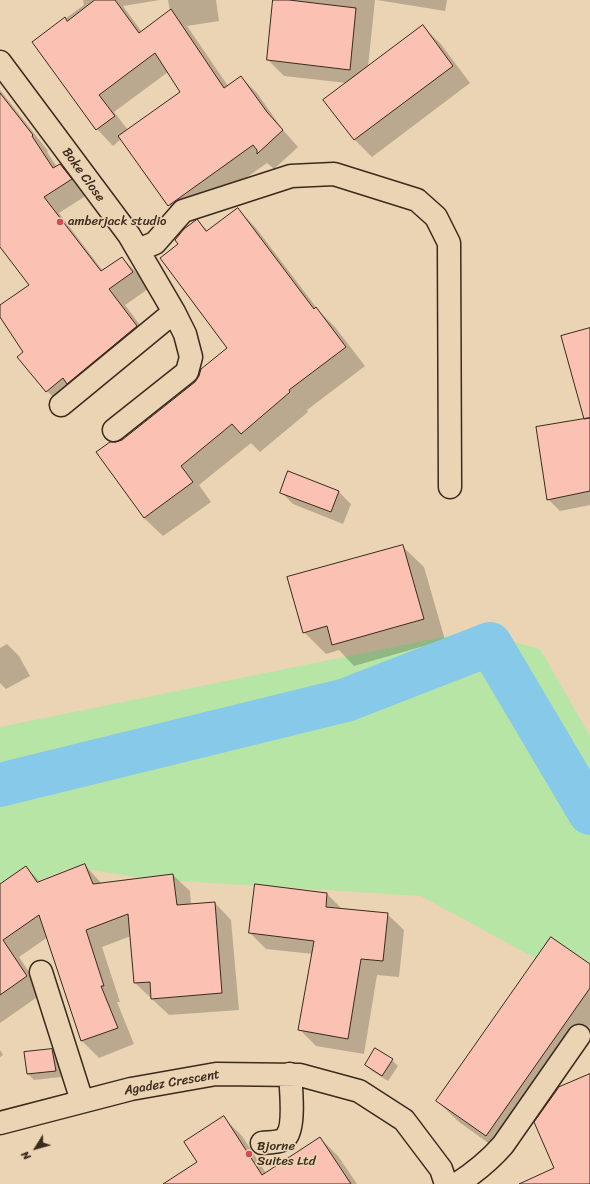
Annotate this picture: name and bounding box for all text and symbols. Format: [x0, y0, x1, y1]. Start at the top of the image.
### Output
street label: Boke Close [58, 145, 108, 205]
place label: amberjack studio [68, 214, 166, 230]
marker: amberjack studio [55, 217, 65, 227]
street label: Agadez Crescent [123, 1067, 221, 1099]
north arrow [16, 1128, 56, 1168]
place label: Bjorne Suites Ltd [257, 1139, 316, 1170]
text: N [16, 1147, 36, 1164]
marker: Bjorne Suites Ltd [244, 1149, 254, 1159]

